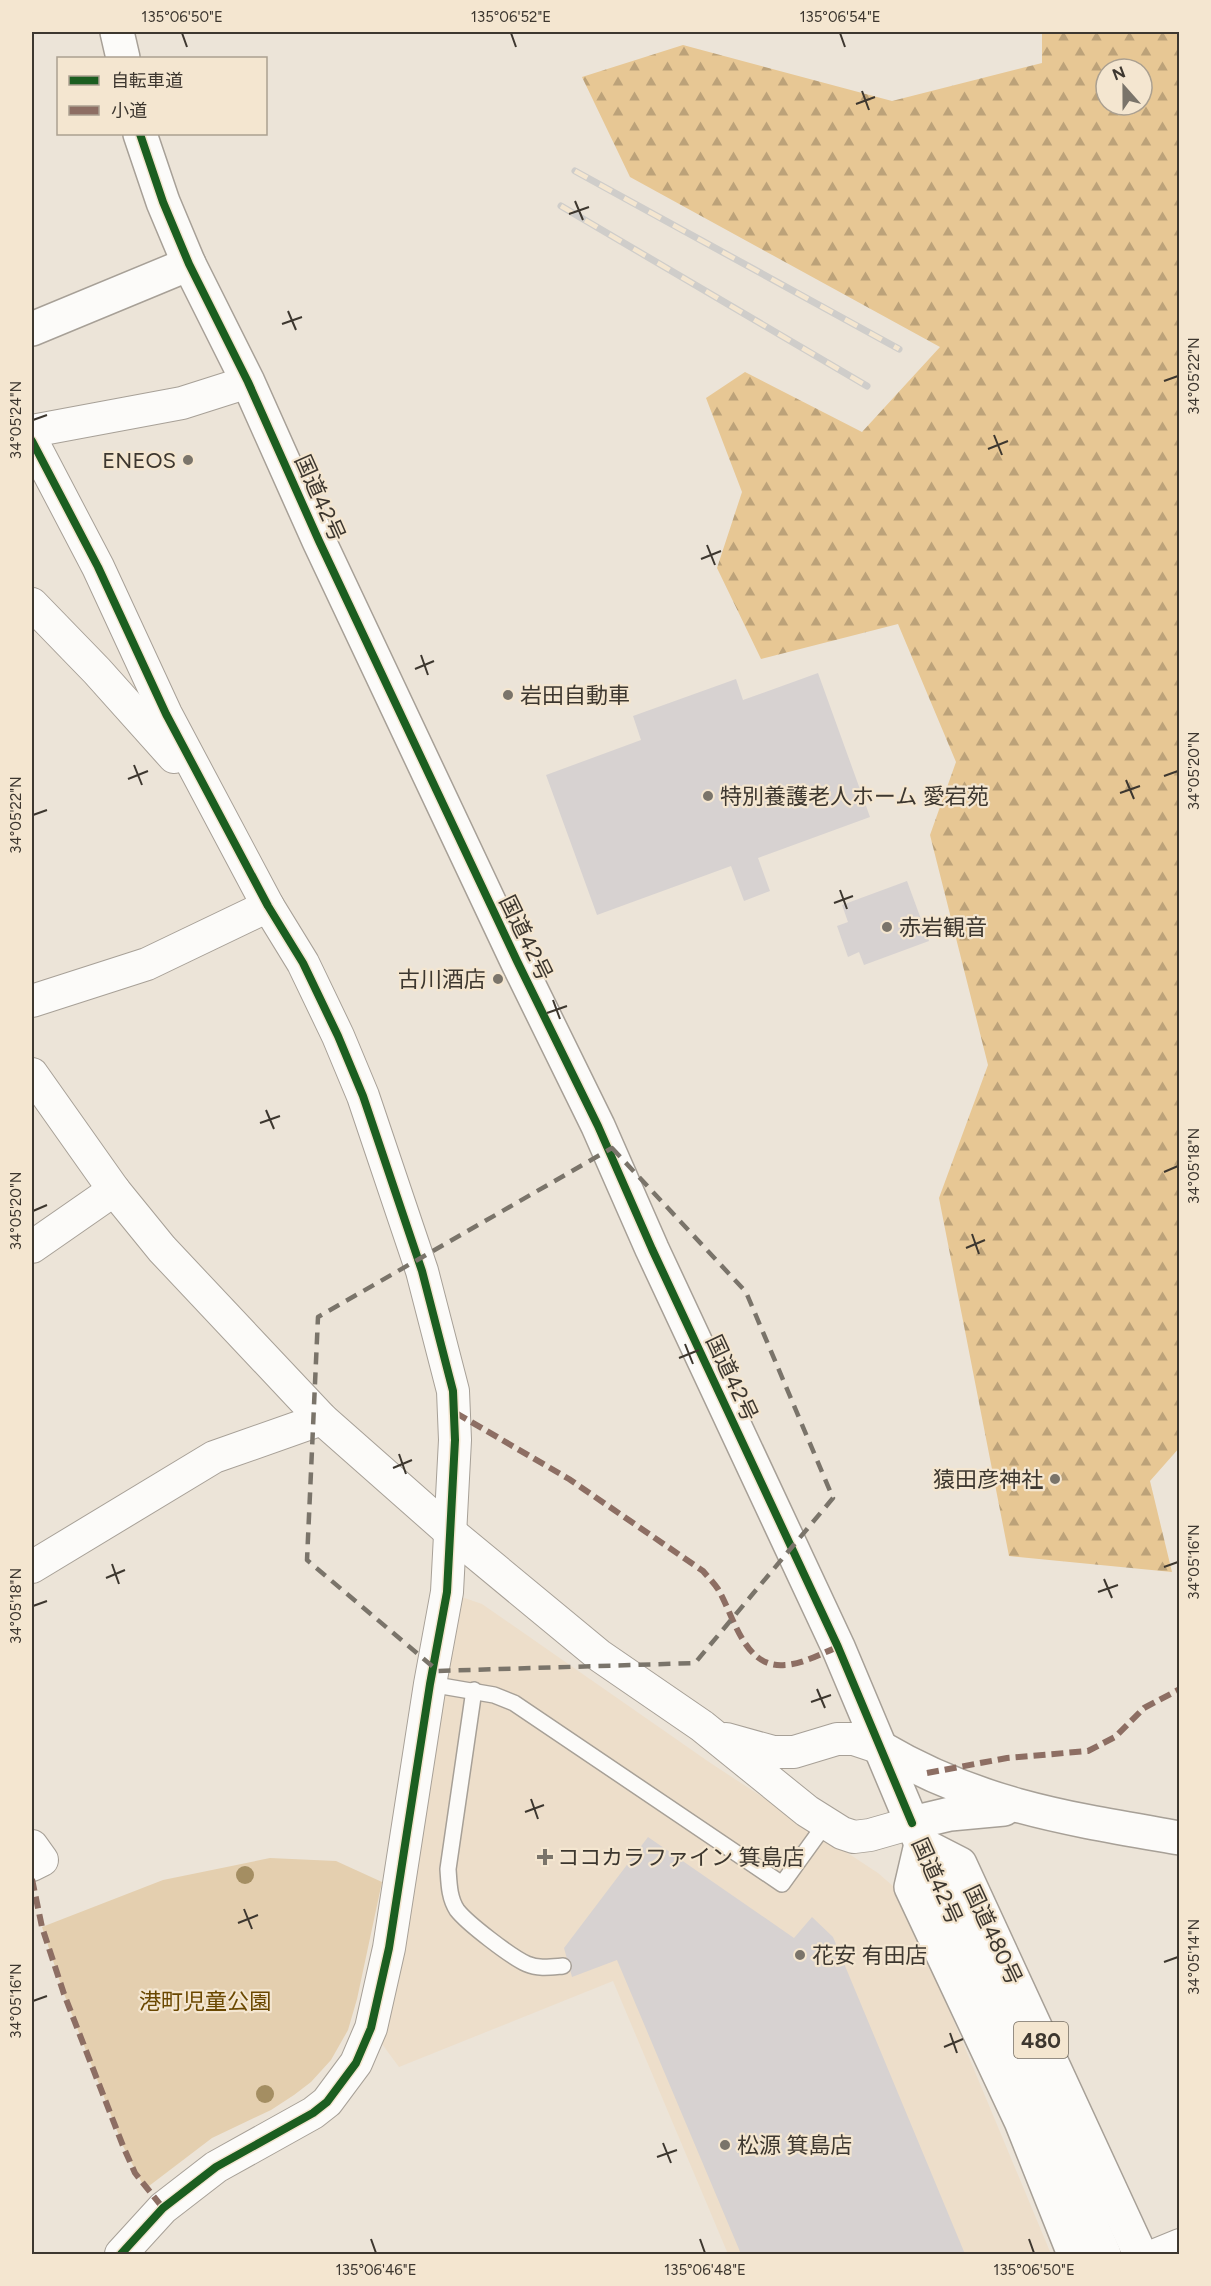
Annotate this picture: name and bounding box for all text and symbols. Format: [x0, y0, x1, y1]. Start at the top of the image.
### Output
text: 135°06'50"E [141, 8, 223, 26]
text: 135°06'52"E [471, 8, 551, 26]
text: 135°06'54"E [799, 8, 881, 26]
legend [57, 57, 267, 135]
north arrow [1094, 57, 1154, 117]
text: N [1110, 62, 1128, 85]
text: 自転車道 [111, 70, 183, 92]
text: 小道 [111, 100, 147, 122]
text: 34°05'22"N [1185, 337, 1203, 415]
text: 34°05'24"N [7, 381, 25, 459]
place label: ENEOS [102, 447, 176, 474]
street label: 国道42号 [289, 451, 351, 545]
marker: ENEOS [181, 453, 195, 467]
place label: 岩田自動車 [520, 682, 630, 709]
marker: 岩田自動車 [501, 688, 515, 702]
text: 34°05'20"N [1185, 732, 1203, 810]
text: 34°05'22"N [7, 776, 25, 854]
place label: 特別養護老人ホーム 愛宕苑 [720, 783, 989, 810]
marker: 特別養護老人ホーム 愛宕苑 [701, 789, 715, 803]
street label: 国道42号 [494, 891, 558, 985]
place label: 赤岩観音 [899, 914, 987, 941]
marker: 赤岩観音 [880, 920, 894, 934]
place label: 古川酒店 [398, 966, 486, 993]
marker: 古川酒店 [491, 972, 505, 986]
text: 34°05'18"N [1185, 1128, 1203, 1204]
text: 34°05'20"N [7, 1172, 25, 1250]
street label: 国道42号 [700, 1331, 764, 1425]
place label: 猿田彦神社 [933, 1466, 1043, 1493]
marker: 猿田彦神社 [1048, 1472, 1062, 1486]
text: 34°05'16"N [1185, 1524, 1203, 1600]
text: 34°05'18"N [7, 1568, 25, 1644]
street label: 国道42号 [906, 1834, 968, 1928]
place label: ココカラファイン 箕島店 [557, 1844, 804, 1871]
marker: ココカラファイン 箕島店 [538, 1850, 552, 1864]
street label: 国道480号 [958, 1881, 1028, 1989]
text: 34°05'14"N [1185, 1919, 1203, 1995]
place label: 花安 有田店 [812, 1942, 927, 1969]
marker: 花安 有田店 [793, 1948, 807, 1962]
text: 34°05'16"N [7, 1963, 25, 2039]
park label: 港町児童公園 [139, 1988, 271, 2015]
road number: 480 [1014, 2022, 1068, 2058]
place label: 松源 箕島店 [737, 2132, 852, 2159]
marker: 松源 箕島店 [718, 2138, 732, 2152]
text: 135°06'46"E [335, 2261, 417, 2279]
text: 135°06'48"E [664, 2261, 746, 2279]
text: 135°06'50"E [993, 2261, 1075, 2279]

